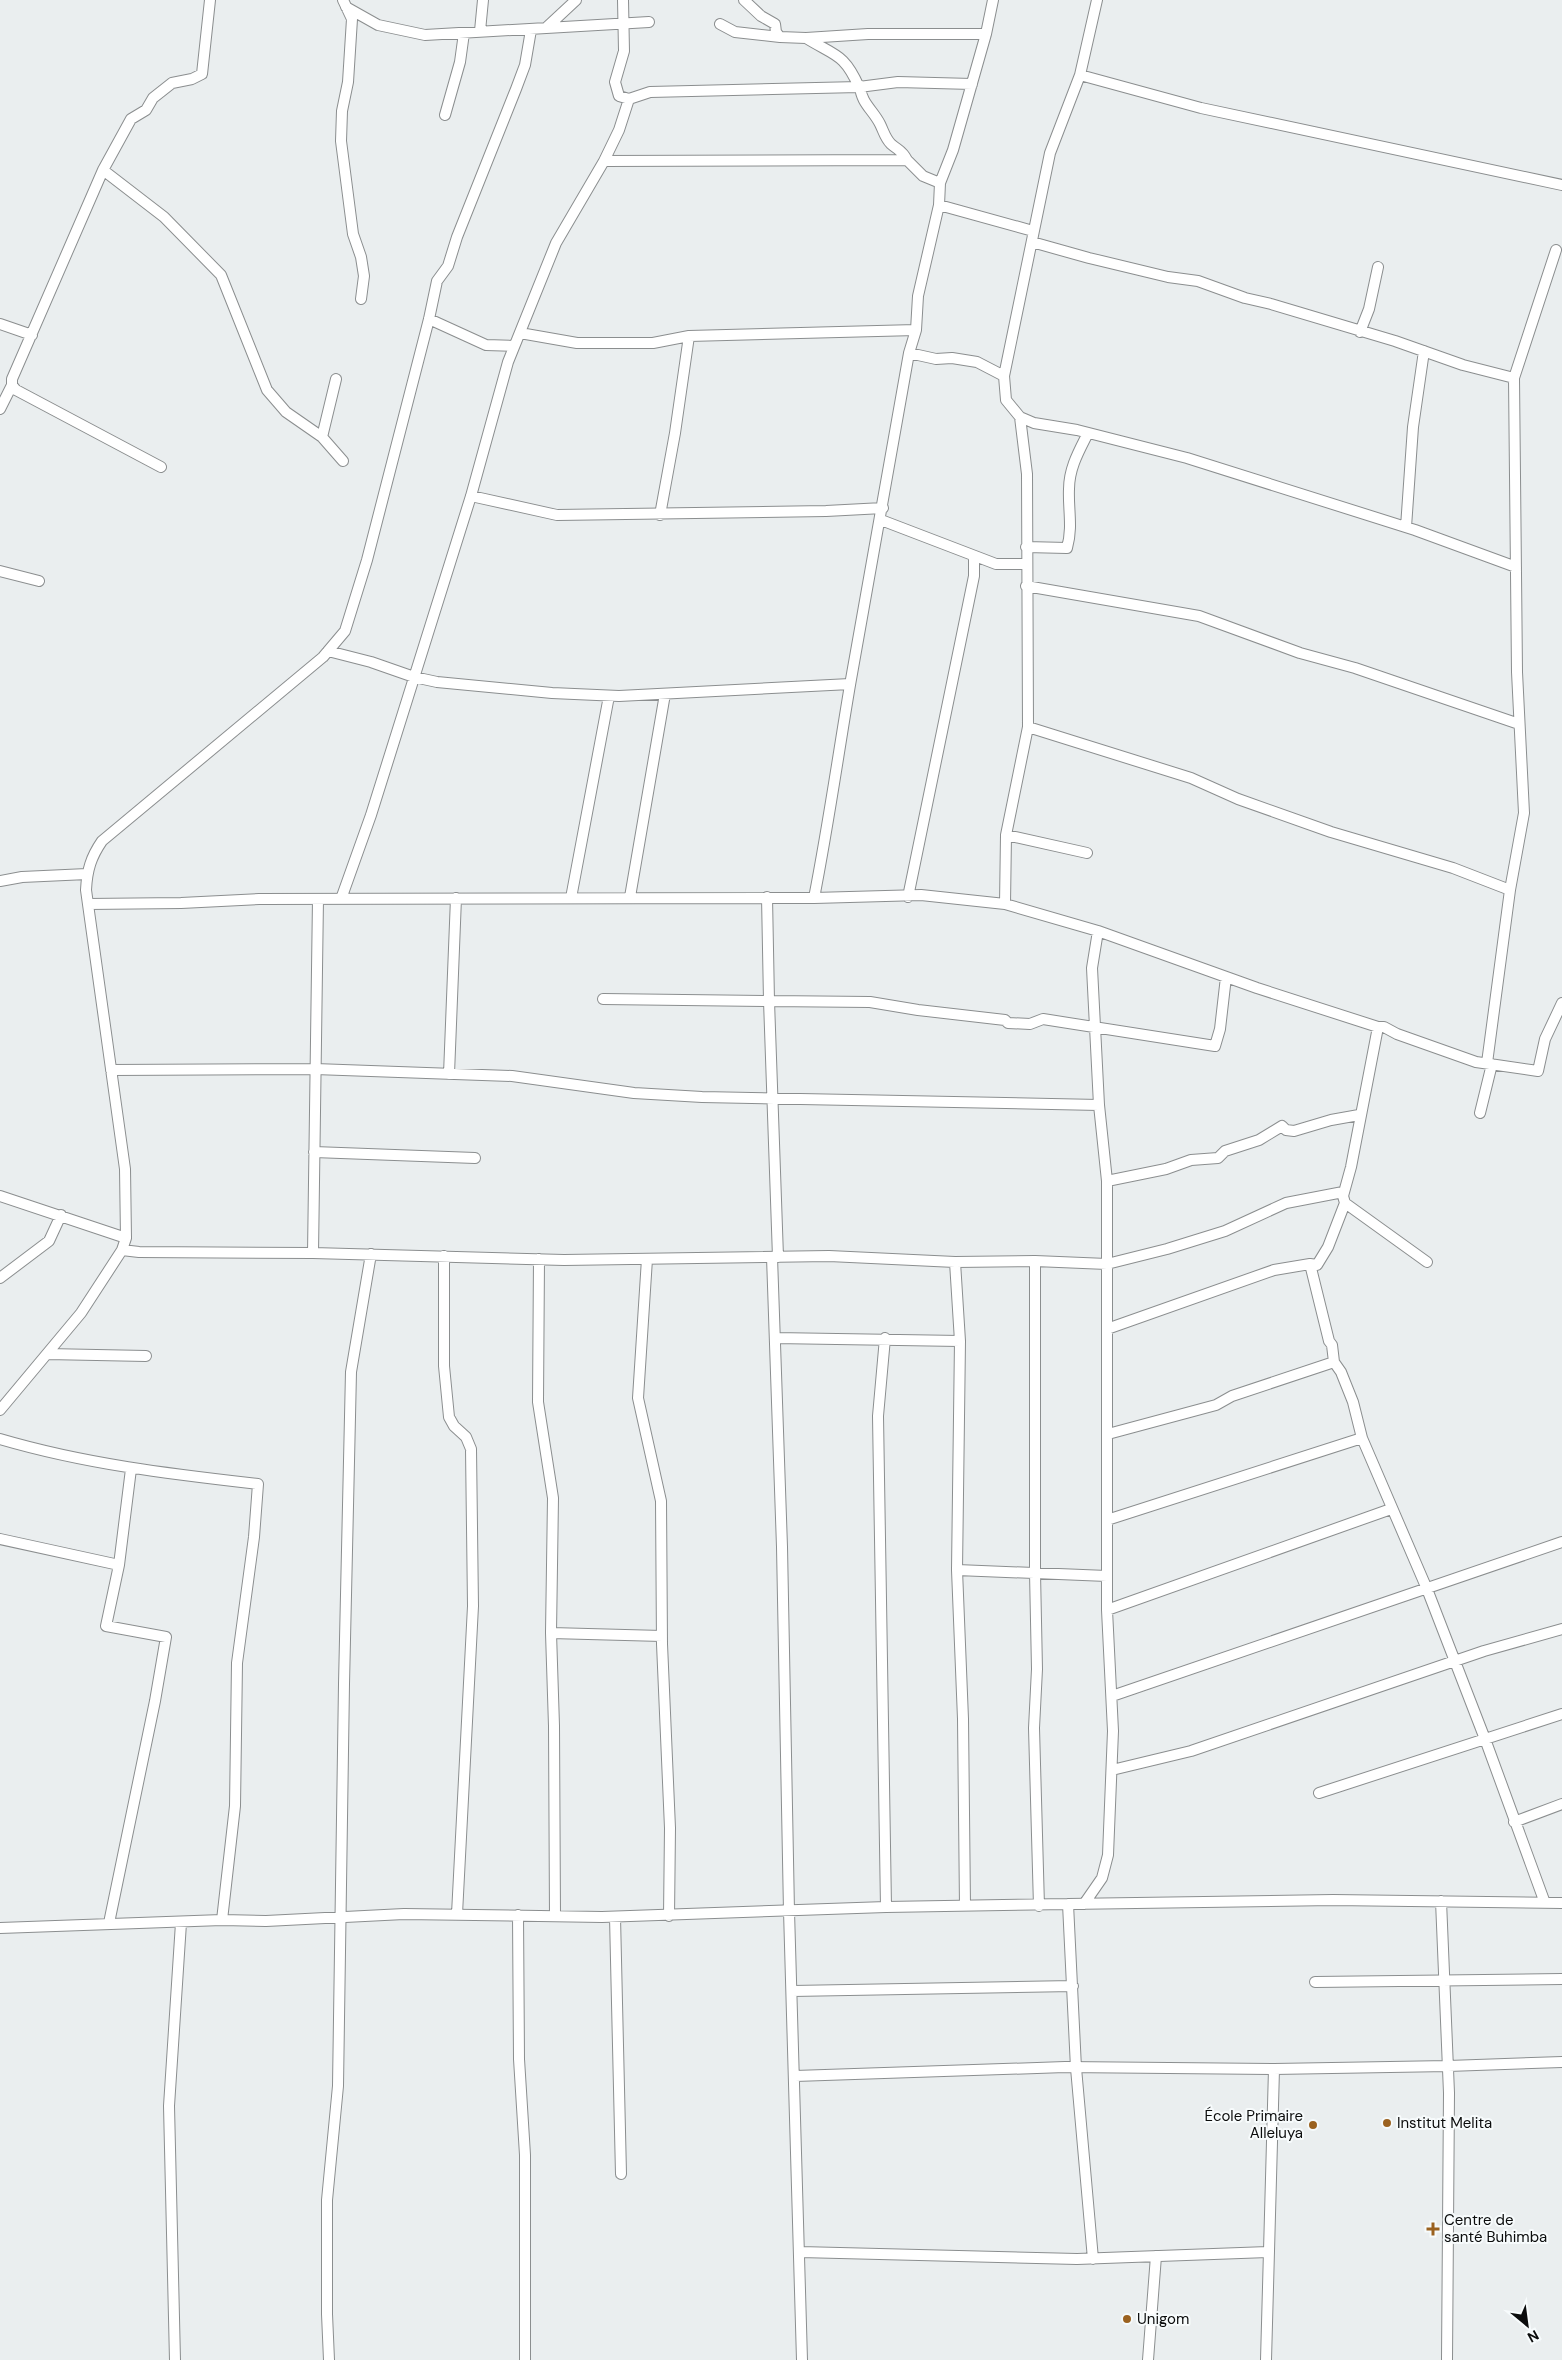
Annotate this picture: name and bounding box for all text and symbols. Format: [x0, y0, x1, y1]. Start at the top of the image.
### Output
place label: École Primaire Alleluya [1204, 2106, 1303, 2143]
place label: Institut Melita [1397, 2113, 1492, 2133]
marker: Institut Melita [1381, 2117, 1393, 2129]
marker: École Primaire Alleluya [1307, 2119, 1319, 2131]
place label: Centre de santé Buhimba [1444, 2210, 1547, 2247]
marker: Centre de santé Buhimba [1426, 2222, 1440, 2236]
north arrow [1502, 2300, 1552, 2350]
place label: Unigom [1137, 2309, 1189, 2329]
marker: Unigom [1121, 2313, 1133, 2325]
text: N [1524, 2326, 1542, 2347]

